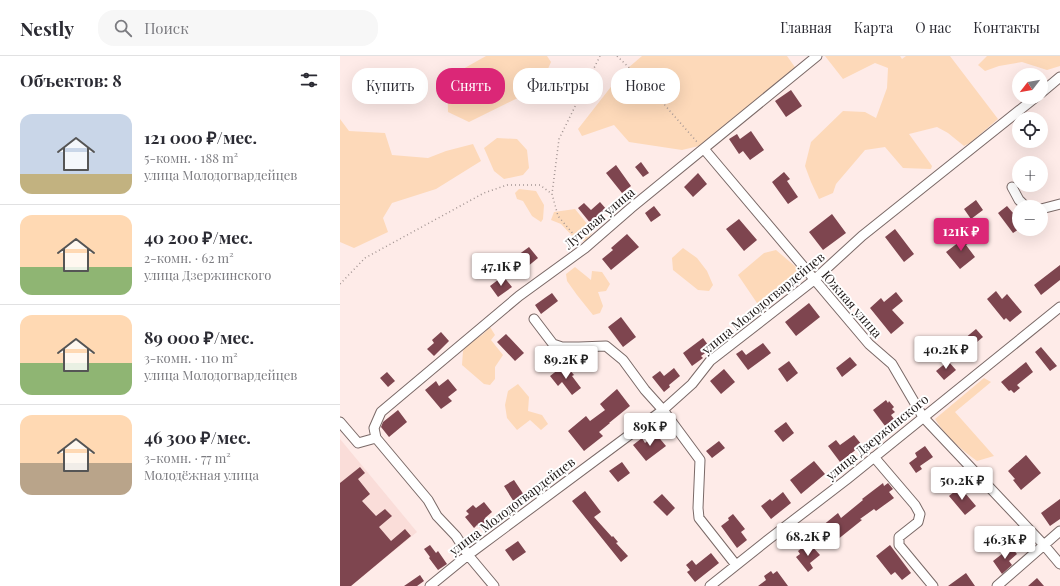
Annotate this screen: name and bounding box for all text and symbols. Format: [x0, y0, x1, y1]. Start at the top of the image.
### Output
search box [98, 10, 378, 46]
text: Nestly [20, 15, 74, 41]
icon: search [112, 17, 134, 39]
text: Поиск [144, 18, 189, 38]
text: Главная [780, 18, 832, 37]
text: Карта [854, 18, 893, 37]
text: О нас [915, 18, 951, 37]
text: Контакты [973, 18, 1040, 37]
chip: Купить [352, 68, 428, 104]
chip: Снять [436, 68, 505, 104]
chip: Фильтры [513, 68, 603, 104]
chip: Новое [611, 68, 680, 104]
north arrow [1012, 68, 1048, 104]
map controls [1012, 68, 1048, 236]
text: Объектов: 8 [20, 69, 122, 91]
icon: filters [298, 69, 320, 91]
button: locate [1012, 112, 1048, 148]
text: 121 000 ₽/мес. [144, 126, 257, 148]
icon: home [52, 130, 100, 178]
text: 5-комн. · 188 m² [144, 149, 238, 166]
button: + [1012, 156, 1048, 192]
text: улица Молодогвардейцев [144, 166, 297, 183]
street label: Луговая улица [559, 183, 638, 253]
button: − [1012, 200, 1048, 236]
pin: 121K ₽ [928, 218, 994, 252]
text: 121K ₽ [943, 222, 979, 239]
text: 40 200 ₽/мес. [144, 226, 253, 248]
icon: home [52, 231, 100, 279]
street label: улица Молодогвардейцев [697, 248, 828, 358]
text: 2-комн. · 62 m² [144, 249, 234, 266]
pin: 47.1K ₽ [464, 253, 538, 287]
text: 47.1K ₽ [481, 257, 521, 274]
text: улица Дзержинского [144, 266, 271, 283]
street label: Южная улица [818, 266, 887, 341]
text: 89 000 ₽/мес. [144, 326, 254, 348]
icon: home [52, 331, 100, 379]
pin: 40.2K ₽ [909, 336, 983, 370]
text: 40.2K ₽ [923, 340, 969, 357]
pin: 89.2K ₽ [529, 346, 603, 380]
text: 3-комн. · 110 m² [144, 349, 238, 366]
text: 89.2K ₽ [544, 350, 588, 367]
text: улица Молодогвардейцев [144, 366, 297, 383]
street label: улица Дзержинского [821, 390, 932, 484]
pin: 89K ₽ [622, 413, 678, 447]
text: 89K ₽ [633, 417, 667, 434]
text: 46 300 ₽/мес. [144, 426, 251, 448]
icon: home [52, 431, 100, 479]
text: 3-комн. · 77 m² [144, 449, 231, 466]
street label: улица Молодогвардейцев [445, 453, 578, 559]
text: Молодёжная улица [144, 466, 259, 483]
pin: 50.2K ₽ [925, 467, 999, 501]
text: 50.2K ₽ [940, 471, 984, 488]
pin: 68.2K ₽ [771, 523, 845, 557]
pin: 46.3K ₽ [968, 526, 1042, 560]
text: 68.2K ₽ [786, 527, 830, 544]
text: 46.3K ₽ [983, 530, 1027, 547]

